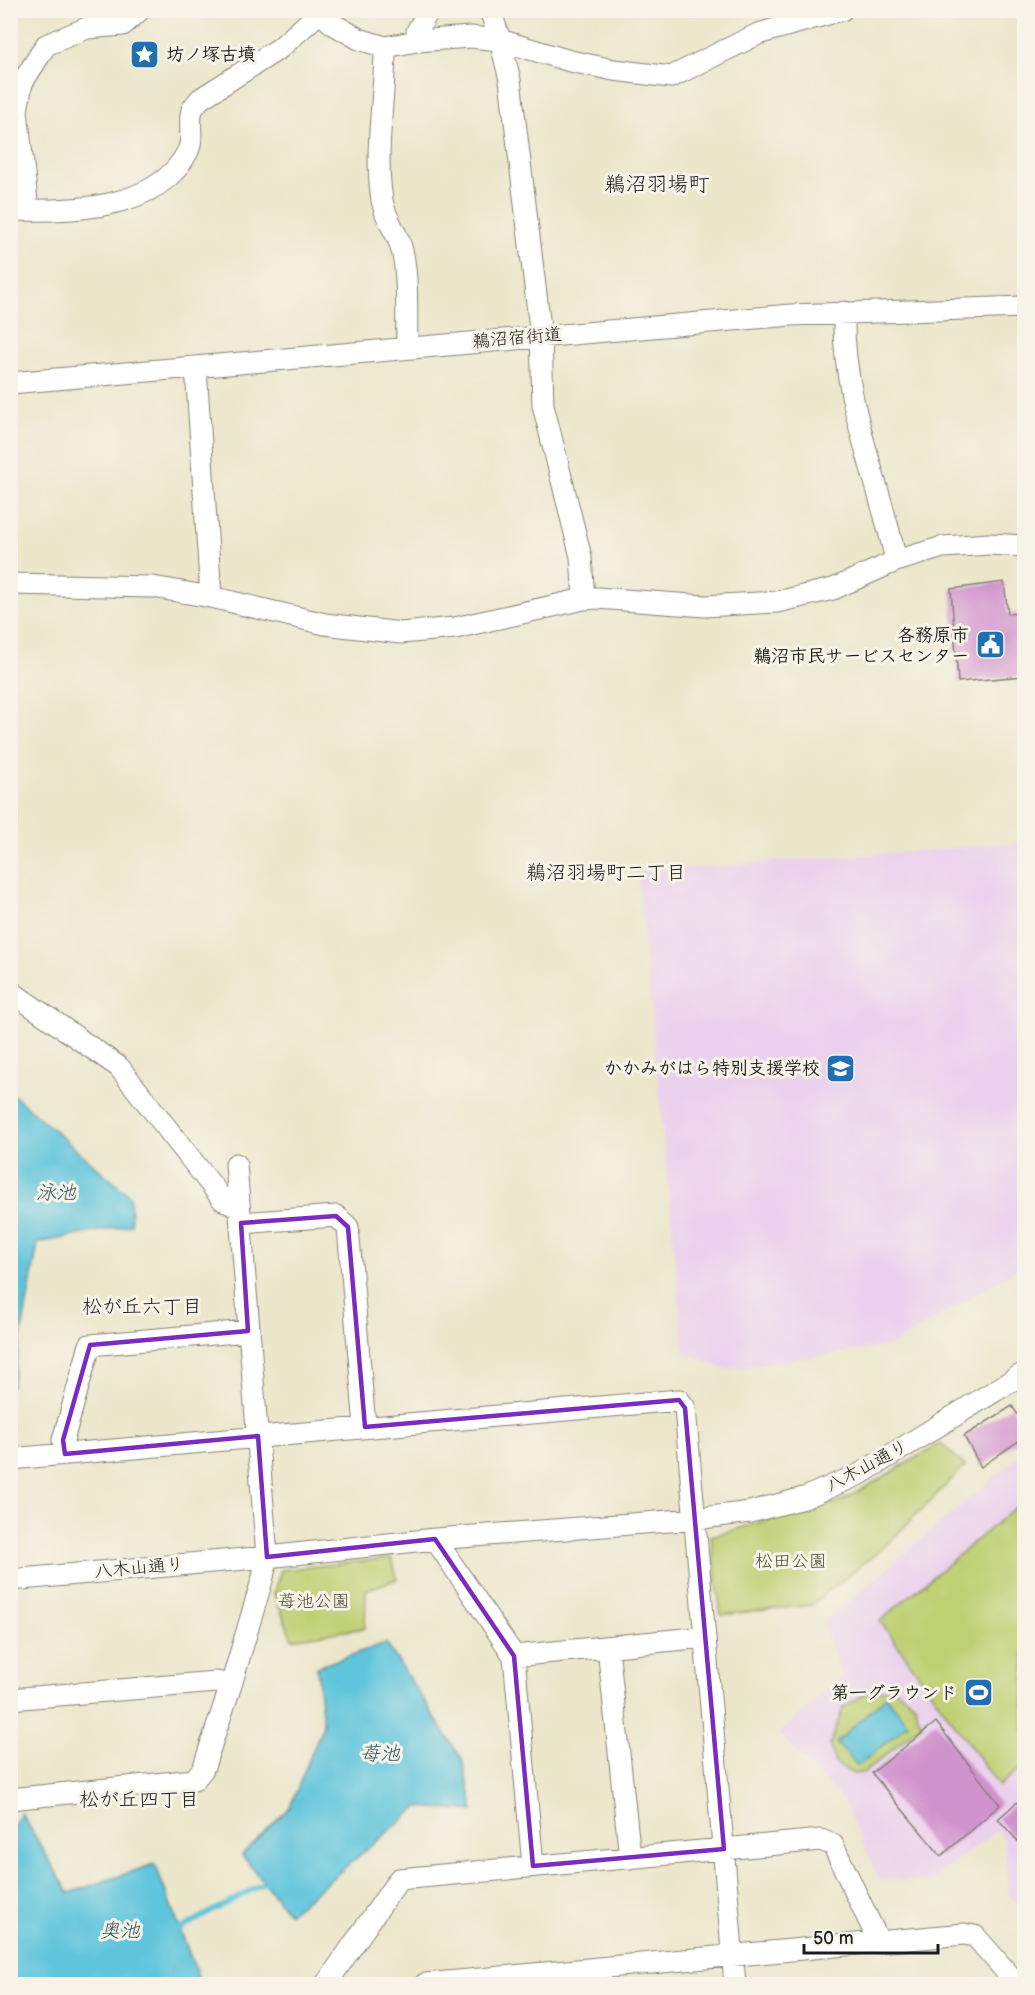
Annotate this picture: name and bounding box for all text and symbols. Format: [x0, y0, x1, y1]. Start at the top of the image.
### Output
place icon: 坊ノ塚古墳 [129, 38, 161, 70]
place label: 坊ノ塚古墳 [166, 44, 256, 65]
district label: 鵜沼羽場町 [605, 172, 710, 197]
street label: 鵜沼宿街道 [471, 324, 563, 352]
place label: 各務原市 鵜沼市民サービスセンター [753, 625, 969, 667]
public building icon: 各務原市 鵜沼市民サービスセンター [974, 629, 1006, 661]
district label: 鵜沼羽場町二丁目 [526, 861, 686, 885]
school or university icon: かかみがはら特別支援学校 [825, 1052, 857, 1084]
place label: かかみがはら特別支援学校 [604, 1058, 820, 1079]
water label: 泳池 [36, 1181, 77, 1205]
district label: 松が丘六丁目 [82, 1295, 202, 1319]
street label: 八木山通り [822, 1436, 912, 1496]
park label: 松田公園 [755, 1551, 827, 1572]
street label: 八木山通り [93, 1554, 185, 1582]
park label: 苺池公園 [278, 1591, 350, 1612]
sports icon: 第一グラウンド [962, 1677, 994, 1709]
place label: 第一グラウンド [831, 1683, 957, 1704]
water label: 苺池 [360, 1742, 401, 1766]
district label: 松が丘四丁目 [79, 1788, 199, 1812]
scale bar [804, 1917, 938, 1955]
water label: 奥池 [100, 1919, 141, 1943]
text: 50 m [813, 1928, 854, 1949]

